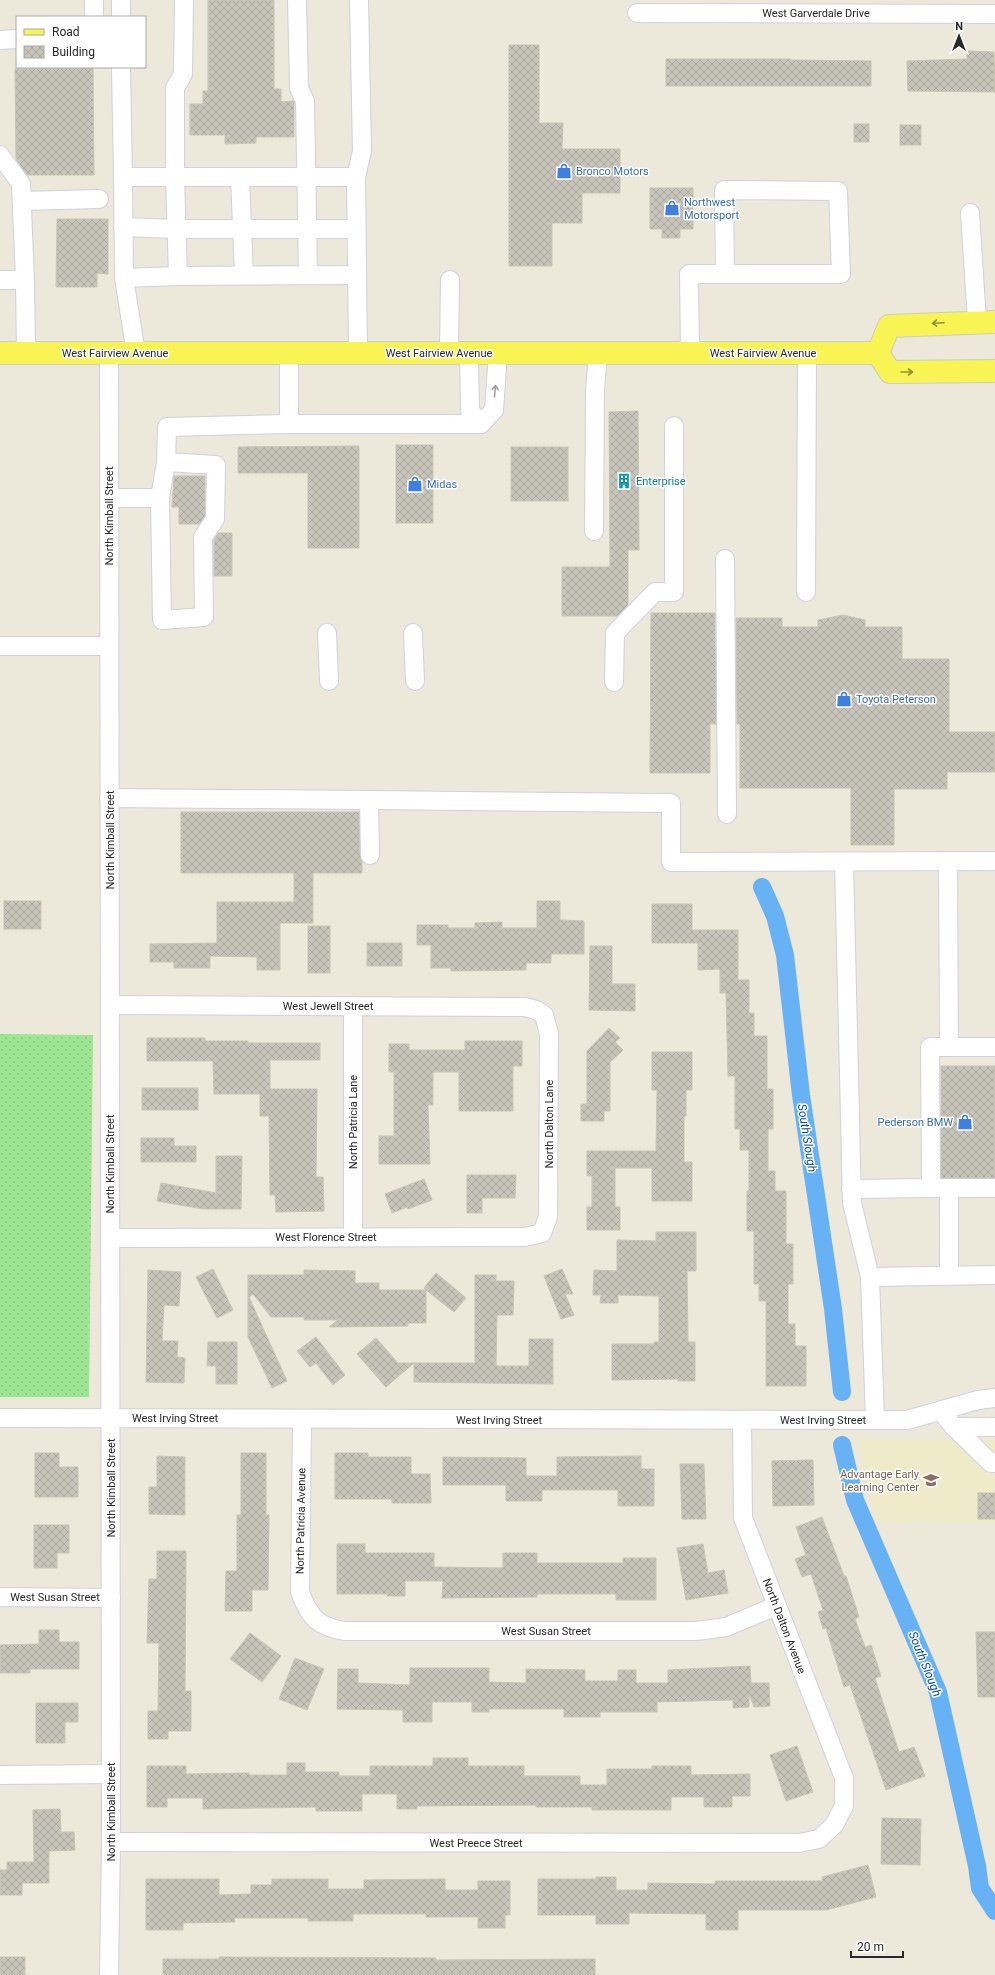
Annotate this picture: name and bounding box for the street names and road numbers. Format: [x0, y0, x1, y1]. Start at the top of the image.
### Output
street label: West Garverdale Drive [762, 7, 870, 20]
street label: West Fairview Avenue [62, 347, 168, 360]
street label: West Fairview Avenue [386, 347, 492, 360]
street label: West Fairview Avenue [710, 347, 816, 360]
street label: North Kimball Street [103, 466, 116, 565]
street label: North Kimball Street [104, 790, 117, 889]
street label: West Jewell Street [283, 1000, 374, 1013]
street label: North Patricia Lane [347, 1075, 360, 1169]
street label: North Dalton Lane [543, 1079, 556, 1168]
street label: North Kimball Street [104, 1114, 117, 1213]
street label: West Florence Street [275, 1231, 377, 1244]
street label: West Irving Street [132, 1412, 219, 1425]
street label: West Irving Street [456, 1414, 543, 1427]
street label: West Irving Street [780, 1414, 867, 1427]
street label: North Kimball Street [105, 1438, 118, 1537]
street label: North Patricia Avenue [294, 1467, 308, 1574]
street label: North Dalton Avenue [760, 1577, 808, 1676]
street label: West Susan Street [10, 1591, 100, 1604]
street label: West Susan Street [501, 1625, 591, 1638]
street label: North Kimball Street [105, 1762, 118, 1861]
street label: West Preece Street [429, 1837, 523, 1850]

